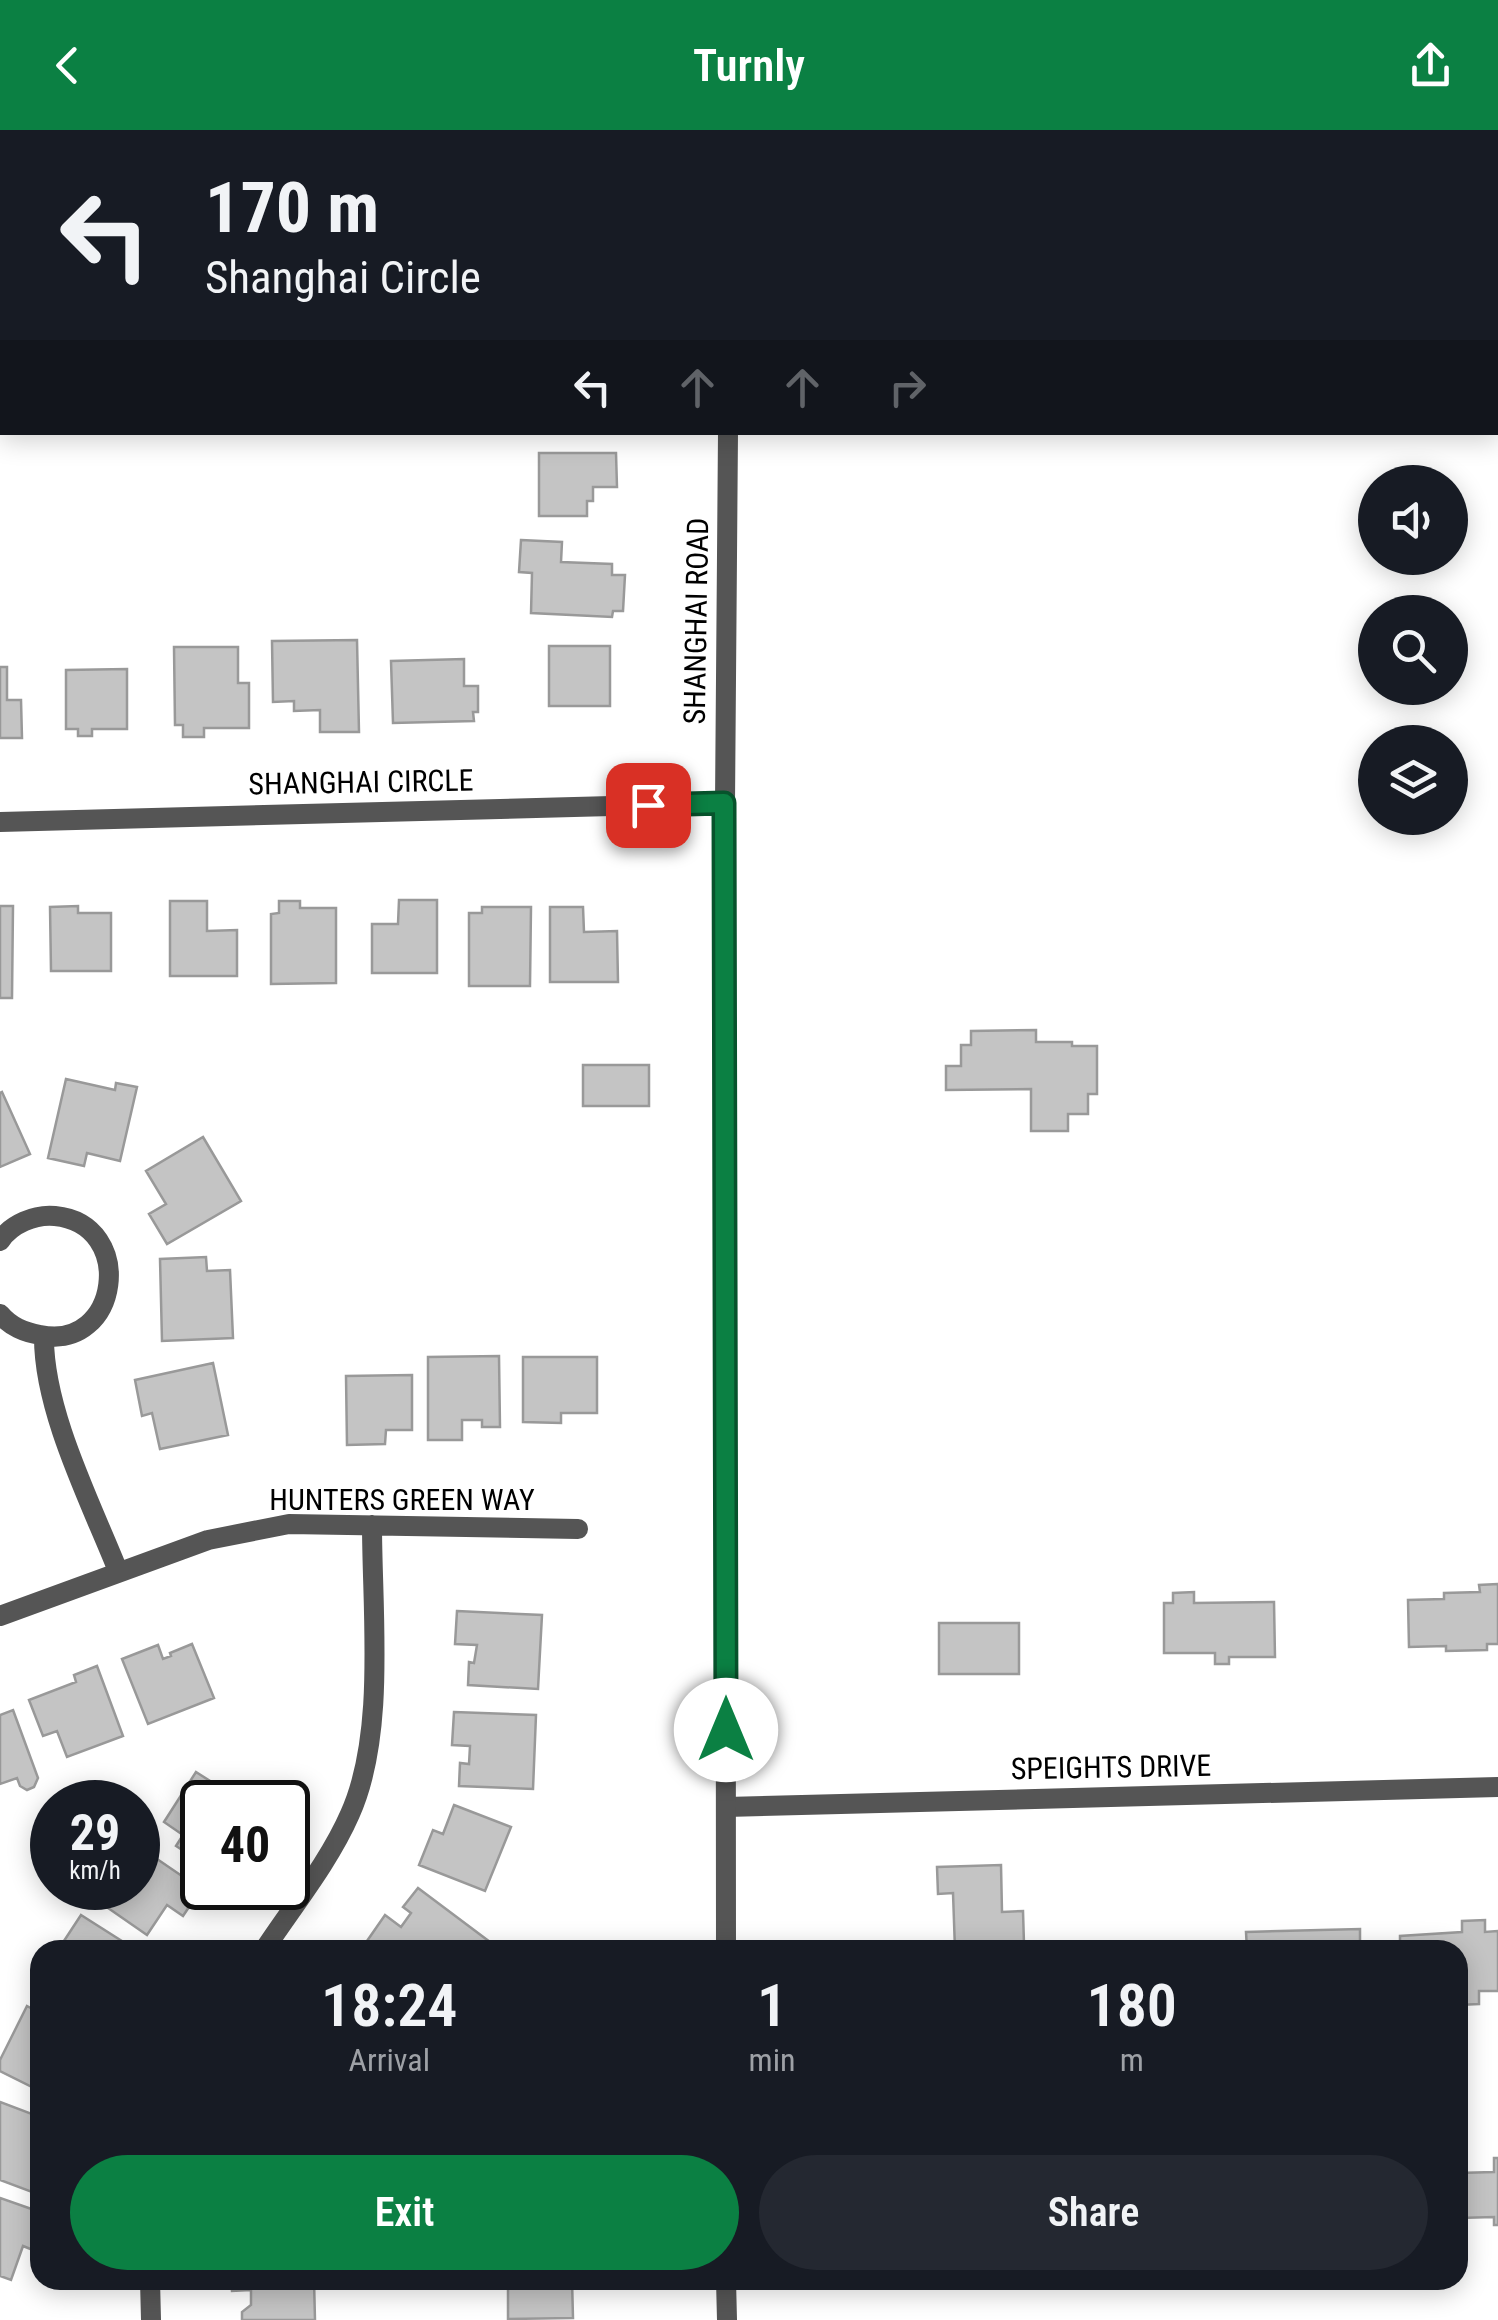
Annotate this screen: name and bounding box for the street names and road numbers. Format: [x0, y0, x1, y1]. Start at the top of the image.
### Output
street label: SHANGHAI ROAD [677, 517, 715, 725]
street label: SHANGHAI CIRCLE [248, 763, 474, 801]
street label: HUNTERS GREEN WAY [269, 1482, 535, 1517]
street label: SPEIGHTS DRIVE [1010, 1748, 1212, 1786]

